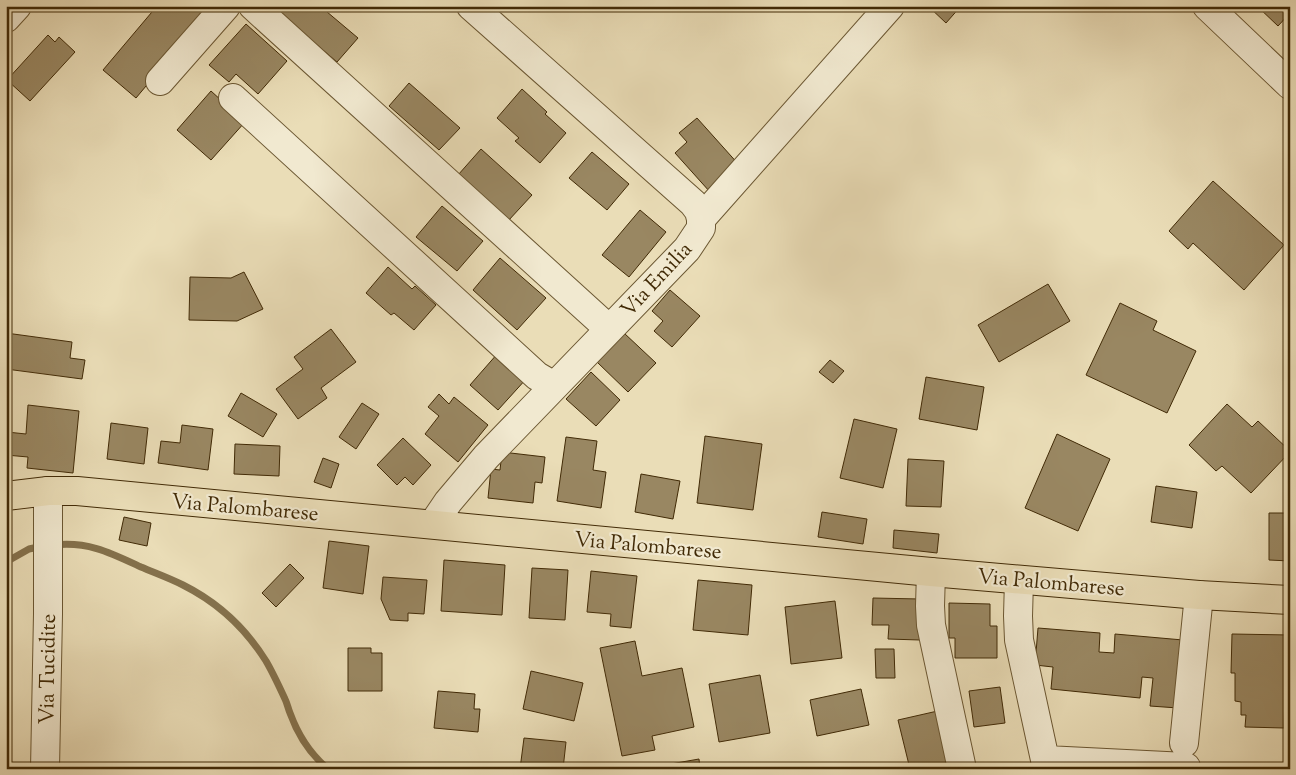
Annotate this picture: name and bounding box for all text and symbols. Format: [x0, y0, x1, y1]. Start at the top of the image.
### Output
street label: Via Emilia [615, 236, 700, 325]
street label: Via Palombarese [170, 488, 320, 530]
street label: Via Palombarese [573, 526, 723, 568]
street label: Via Palombarese [976, 563, 1126, 605]
street label: Via Tucidite [33, 613, 65, 725]

